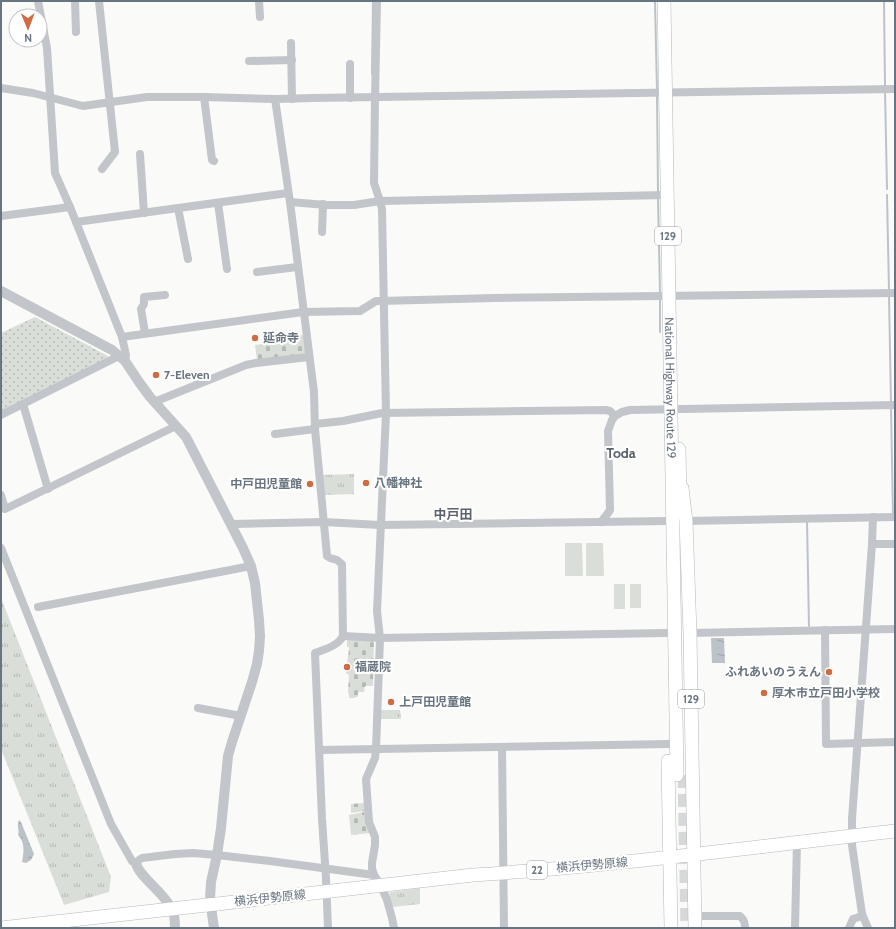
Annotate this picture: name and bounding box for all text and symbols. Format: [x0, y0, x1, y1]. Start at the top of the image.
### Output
north arrow [8, 8, 48, 48]
text: N [24, 31, 32, 45]
road number: 129 [655, 227, 681, 245]
street label: National Highway Route 129 [662, 317, 679, 459]
place label: 延命寺 [263, 330, 299, 345]
marker: 延命寺 [250, 333, 260, 343]
place label: 7-Eleven [164, 367, 210, 382]
marker: 7-Eleven [151, 370, 161, 380]
district label: Toda [606, 444, 636, 462]
place label: 八幡神社 [374, 475, 422, 490]
place label: 中戸田児童館 [230, 476, 302, 491]
marker: 八幡神社 [361, 478, 371, 488]
marker: 中戸田児童館 [305, 479, 315, 489]
district label: 中戸田 [433, 506, 473, 522]
place label: 福蔵院 [355, 659, 391, 674]
marker: 福蔵院 [342, 662, 352, 672]
place label: ふれあいのうえん [725, 664, 821, 679]
marker: ふれあいのうえん [824, 667, 834, 677]
place label: 厚木市立戸田小学校 [772, 685, 880, 700]
marker: 厚木市立戸田小学校 [759, 688, 769, 698]
road number: 129 [678, 690, 704, 708]
place label: 上戸田児童館 [399, 694, 471, 709]
marker: 上戸田児童館 [386, 697, 396, 707]
street label: 横浜伊勢原線 [555, 854, 628, 875]
road number: 22 [527, 861, 547, 879]
street label: 横浜伊勢原線 [233, 886, 307, 909]

